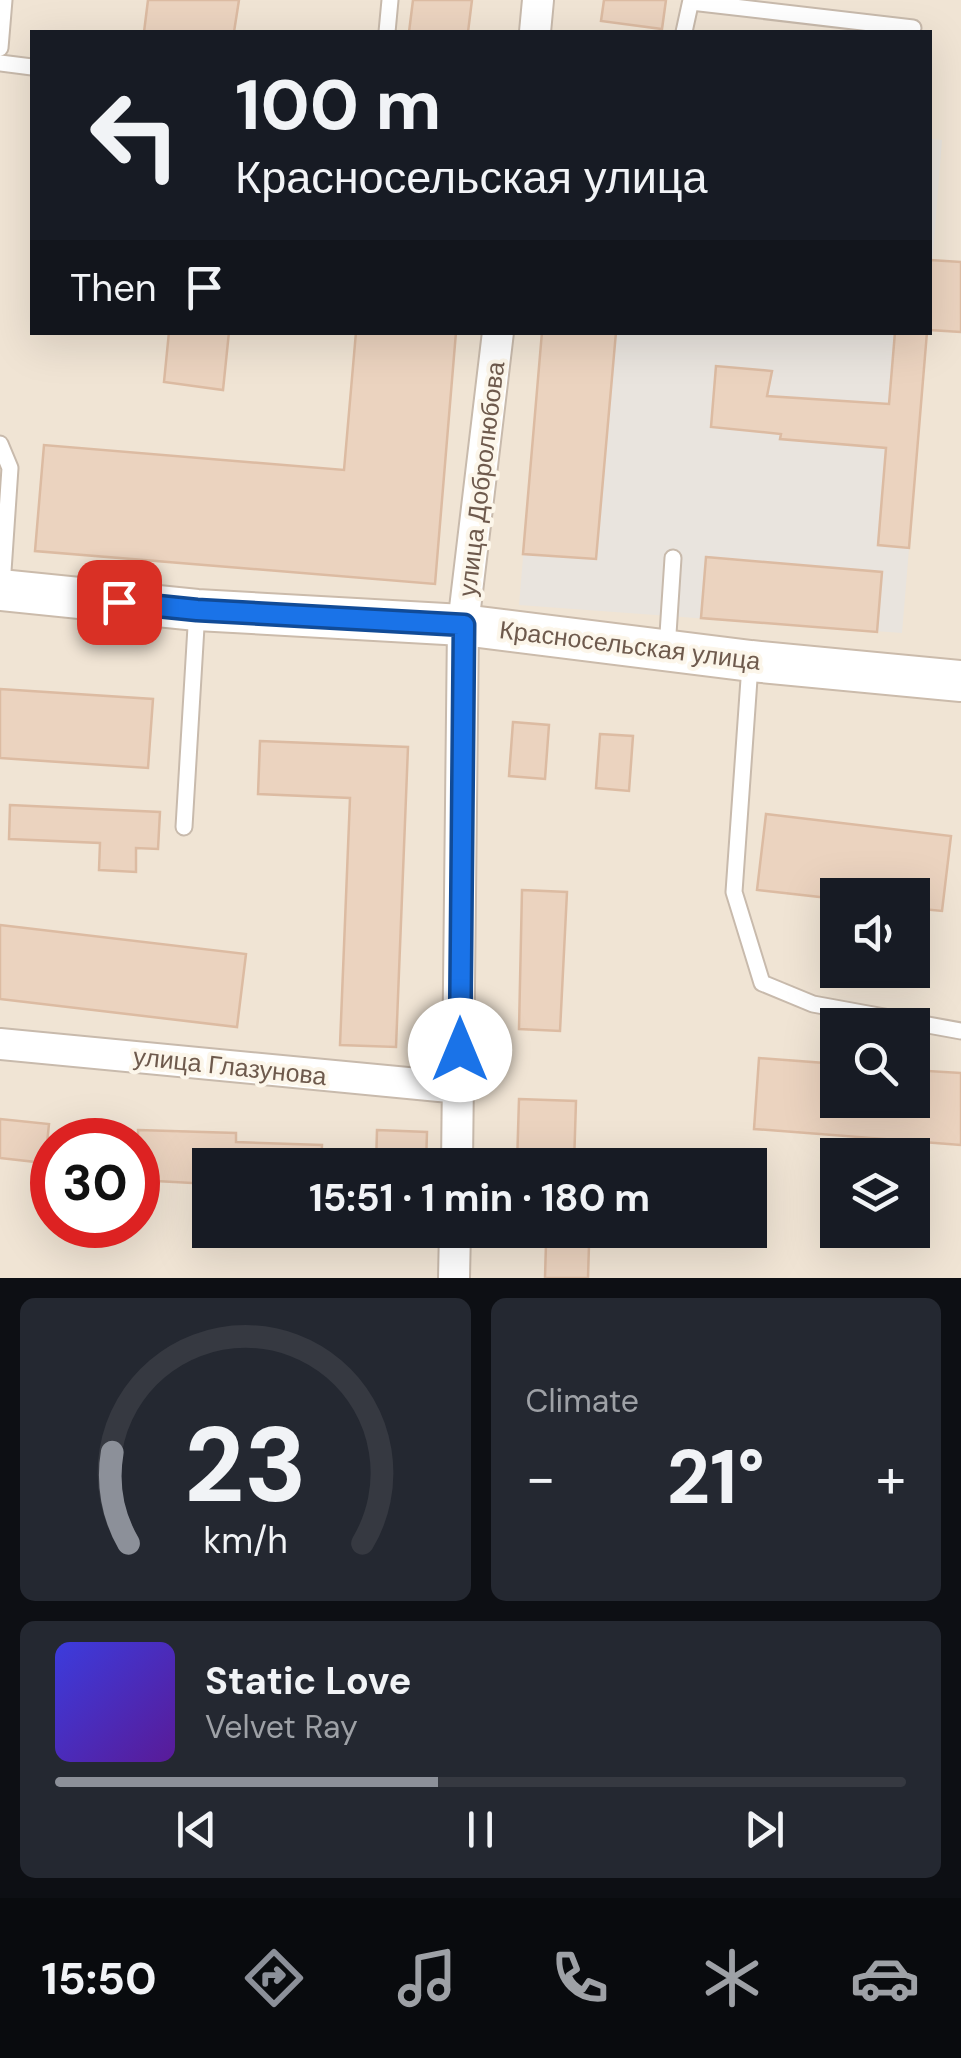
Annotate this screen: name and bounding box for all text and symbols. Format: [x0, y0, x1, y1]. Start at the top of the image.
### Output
text: 100 m [235, 60, 441, 151]
icon: left [70, 70, 200, 200]
text: Красносельская улица [235, 148, 708, 207]
icon: arrive [177, 260, 232, 315]
text: Then [70, 263, 157, 313]
street label: улица Добролюбова [451, 360, 512, 598]
pin [77, 560, 162, 645]
icon: arrive [92, 575, 147, 630]
street label: Красносельская улица [498, 613, 762, 678]
map controls [820, 878, 930, 1248]
button: sound [820, 878, 930, 988]
position arrow [408, 998, 512, 1102]
button: search [820, 1008, 930, 1118]
street label: улица Глазунова [132, 1040, 328, 1093]
speed limit sign: 30 [30, 1118, 160, 1248]
button: layers [820, 1138, 930, 1248]
text: 15:51 · 1 min · 180 m [309, 1173, 650, 1223]
text: Climate [526, 1380, 639, 1422]
text: 23 [184, 1398, 307, 1533]
text: 21° [667, 1429, 765, 1526]
text: − [526, 1442, 556, 1514]
text: + [876, 1442, 906, 1514]
text: km/h [203, 1518, 287, 1564]
text: Static Love [205, 1656, 411, 1706]
text: Velvet Ray [205, 1706, 358, 1748]
icon: previous [169, 1802, 224, 1857]
icon: pause [453, 1802, 508, 1857]
icon: next [737, 1802, 792, 1857]
icon: directions [239, 1943, 309, 2013]
icon: music [392, 1943, 462, 2013]
icon: phone [545, 1943, 615, 2013]
icon: climate [697, 1943, 767, 2013]
icon: car [850, 1943, 920, 2013]
text: 15:50 [41, 1949, 157, 2008]

